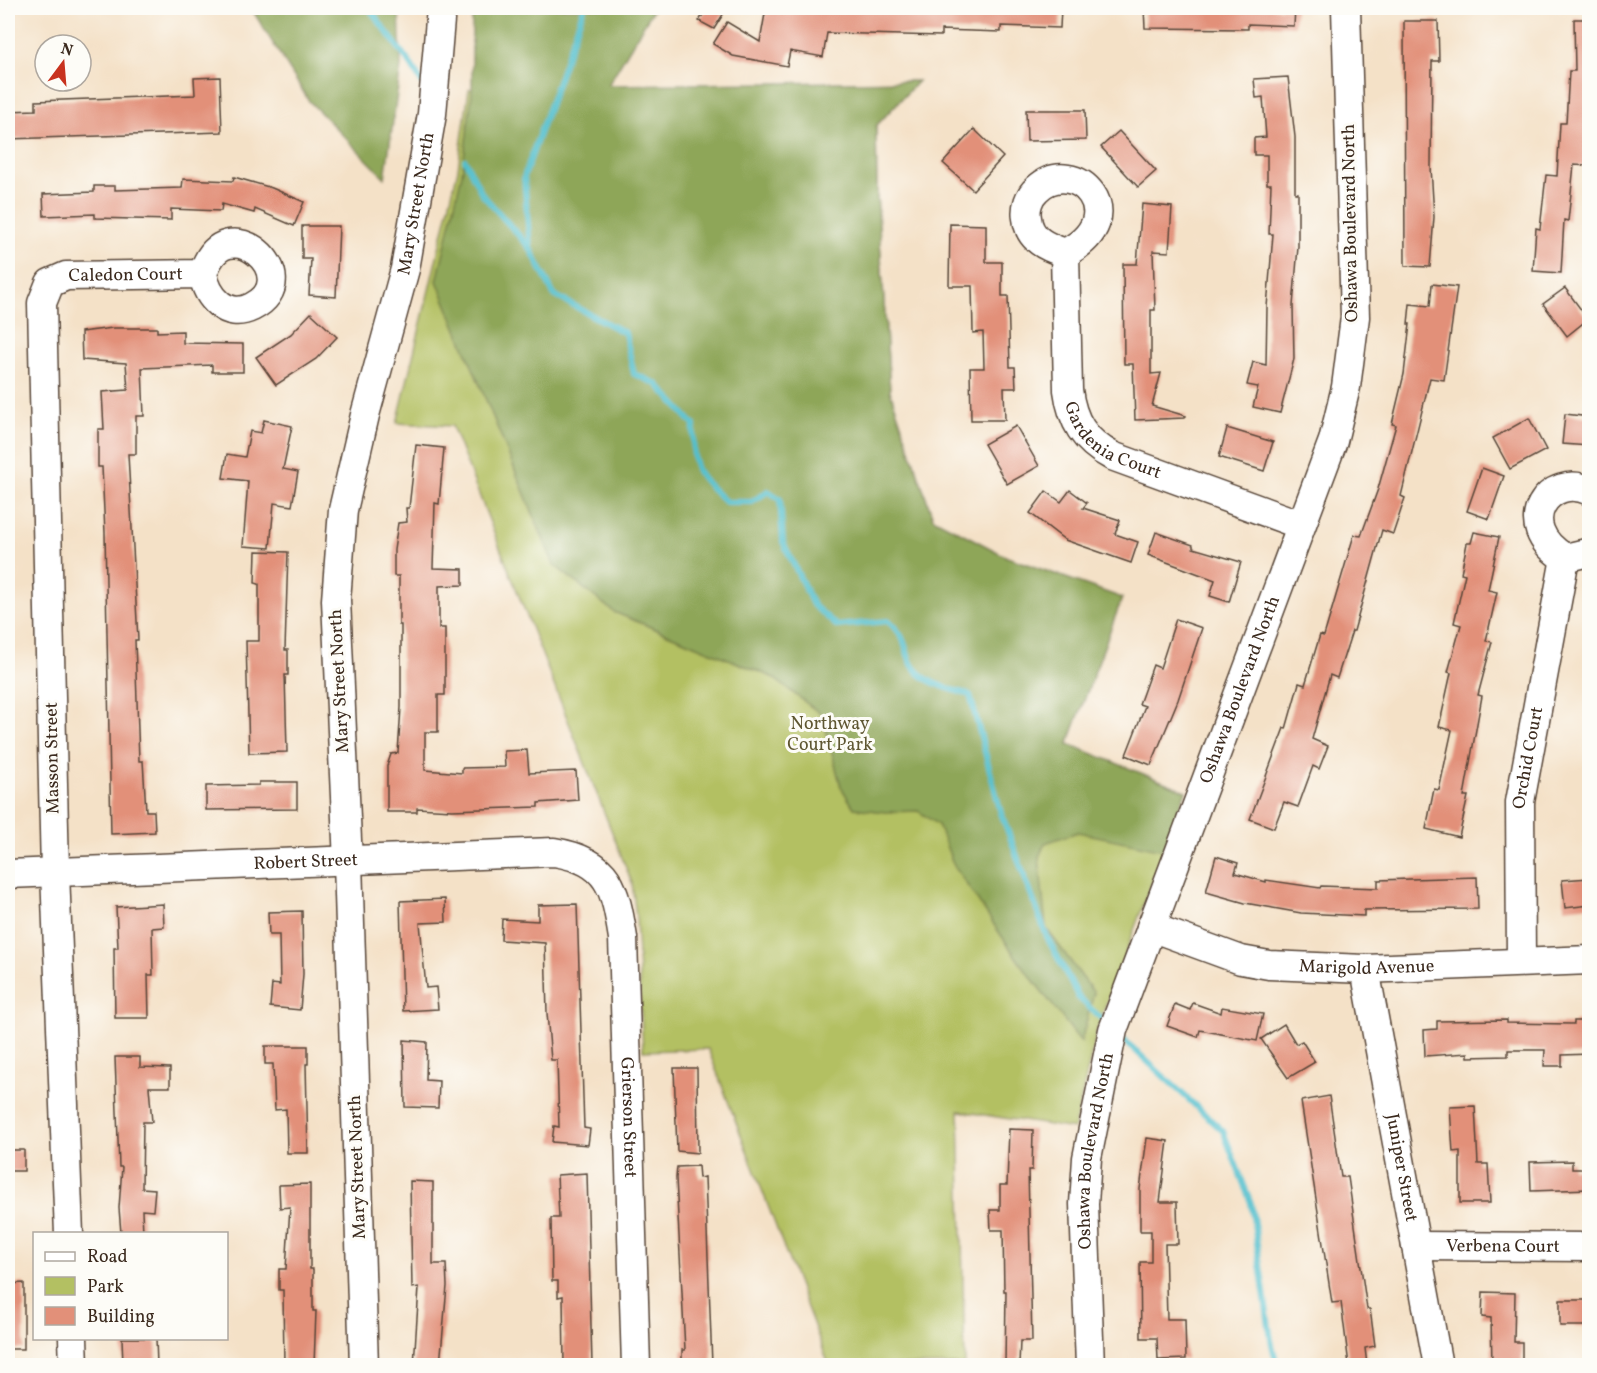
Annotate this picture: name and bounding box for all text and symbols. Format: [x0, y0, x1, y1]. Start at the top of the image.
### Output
north arrow [33, 33, 93, 93]
text: N [58, 38, 76, 63]
street label: Oshawa Boulevard North [1337, 123, 1365, 322]
street label: Mary Street North [392, 130, 441, 277]
street label: Caledon Court [68, 262, 183, 288]
street label: Gardenia Court [1058, 399, 1165, 485]
street label: Oshawa Boulevard North [1194, 592, 1287, 787]
street label: Mary Street North [324, 608, 356, 754]
street label: Masson Street [40, 702, 66, 814]
street label: Orchid Court [1507, 705, 1550, 809]
park label: Northway Court Park [787, 712, 873, 758]
street label: Robert Street [253, 847, 358, 877]
street label: Marigold Avenue [1298, 954, 1435, 982]
street label: Oshawa Boulevard North [1071, 1050, 1121, 1250]
street label: Grierson Street [614, 1056, 643, 1178]
street label: Mary Street North [343, 1094, 373, 1240]
street label: Juniper Street [1379, 1112, 1424, 1224]
legend [33, 1232, 228, 1340]
street label: Verbena Court [1446, 1234, 1560, 1259]
text: Road [87, 1245, 128, 1270]
text: Park [87, 1275, 124, 1300]
text: Building [87, 1305, 155, 1330]

